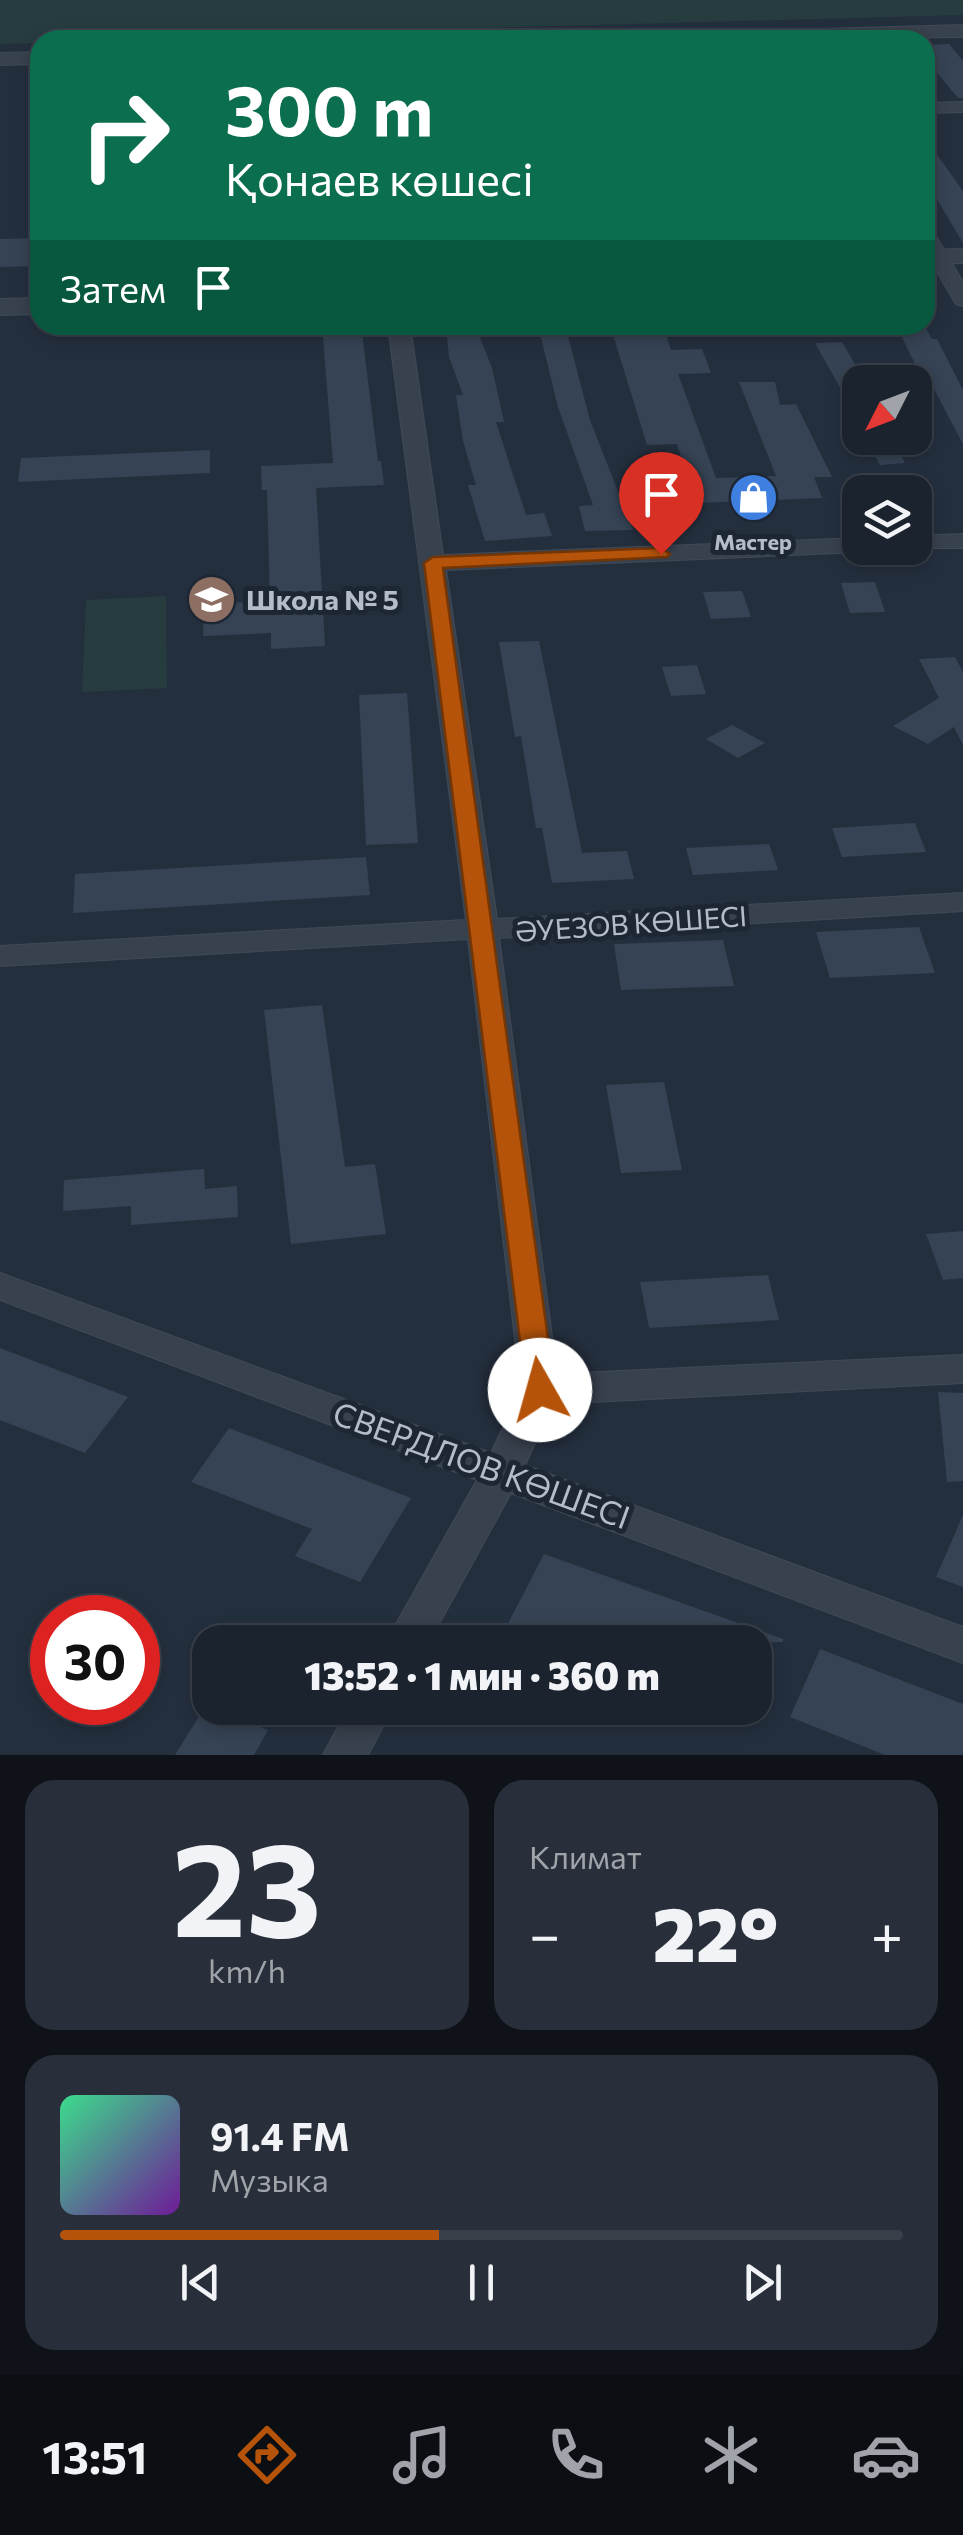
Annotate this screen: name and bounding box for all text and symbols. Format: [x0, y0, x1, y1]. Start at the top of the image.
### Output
text: 300 m [225, 65, 433, 150]
icon: right [60, 70, 190, 200]
text: Қонаев көшесі [225, 150, 534, 205]
icon: arrive [186, 260, 241, 315]
text: Затем [60, 264, 166, 311]
north arrow [842, 365, 932, 455]
map controls [842, 365, 932, 565]
pin [619, 452, 704, 555]
icon: arrive [634, 467, 689, 522]
shop icon: Мастер [727, 471, 779, 523]
button: layers [842, 475, 932, 565]
place label: Мастер [714, 528, 792, 555]
school or university icon: Школа № 5 [185, 573, 237, 625]
place label: Школа № 5 [246, 582, 399, 616]
street label: ӘУЕЗОВ КӨШЕСІ [514, 898, 748, 948]
position arrow [488, 1338, 592, 1442]
street label: СВЕРДЛОВ КӨШЕСІ [328, 1392, 636, 1536]
speed limit sign: 30 [30, 1595, 160, 1725]
text: 13:52 · 1 мин · 360 m [304, 1651, 660, 1698]
text: 23 [172, 1805, 322, 1964]
text: Климат [529, 1836, 642, 1876]
text: 22° [652, 1886, 779, 1977]
text: − [529, 1899, 560, 1966]
text: + [871, 1899, 903, 1966]
text: km/h [208, 1950, 286, 1990]
text: 91.4 FM [210, 2112, 350, 2159]
text: Музыка [210, 2159, 329, 2199]
icon: previous [173, 2255, 228, 2310]
icon: pause [454, 2255, 509, 2310]
icon: next [735, 2255, 790, 2310]
icon: directions [232, 2420, 302, 2490]
icon: music [387, 2420, 457, 2490]
icon: phone [541, 2420, 611, 2490]
icon: climate [696, 2420, 766, 2490]
icon: car [851, 2420, 921, 2490]
text: 13:51 [42, 2428, 147, 2483]

